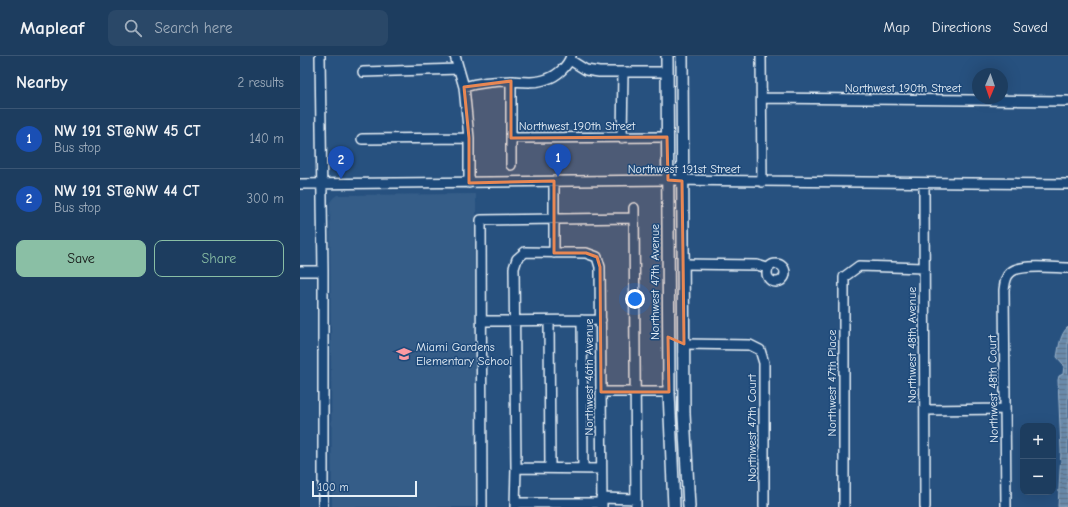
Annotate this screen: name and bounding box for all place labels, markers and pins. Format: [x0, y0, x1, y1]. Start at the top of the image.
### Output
pin: 1 [545, 144, 571, 177]
pin: 2 [328, 146, 354, 179]
place label: Miami Gardens Elementary School [416, 340, 512, 368]
school or university icon: Miami Gardens Elementary School [395, 345, 413, 363]

